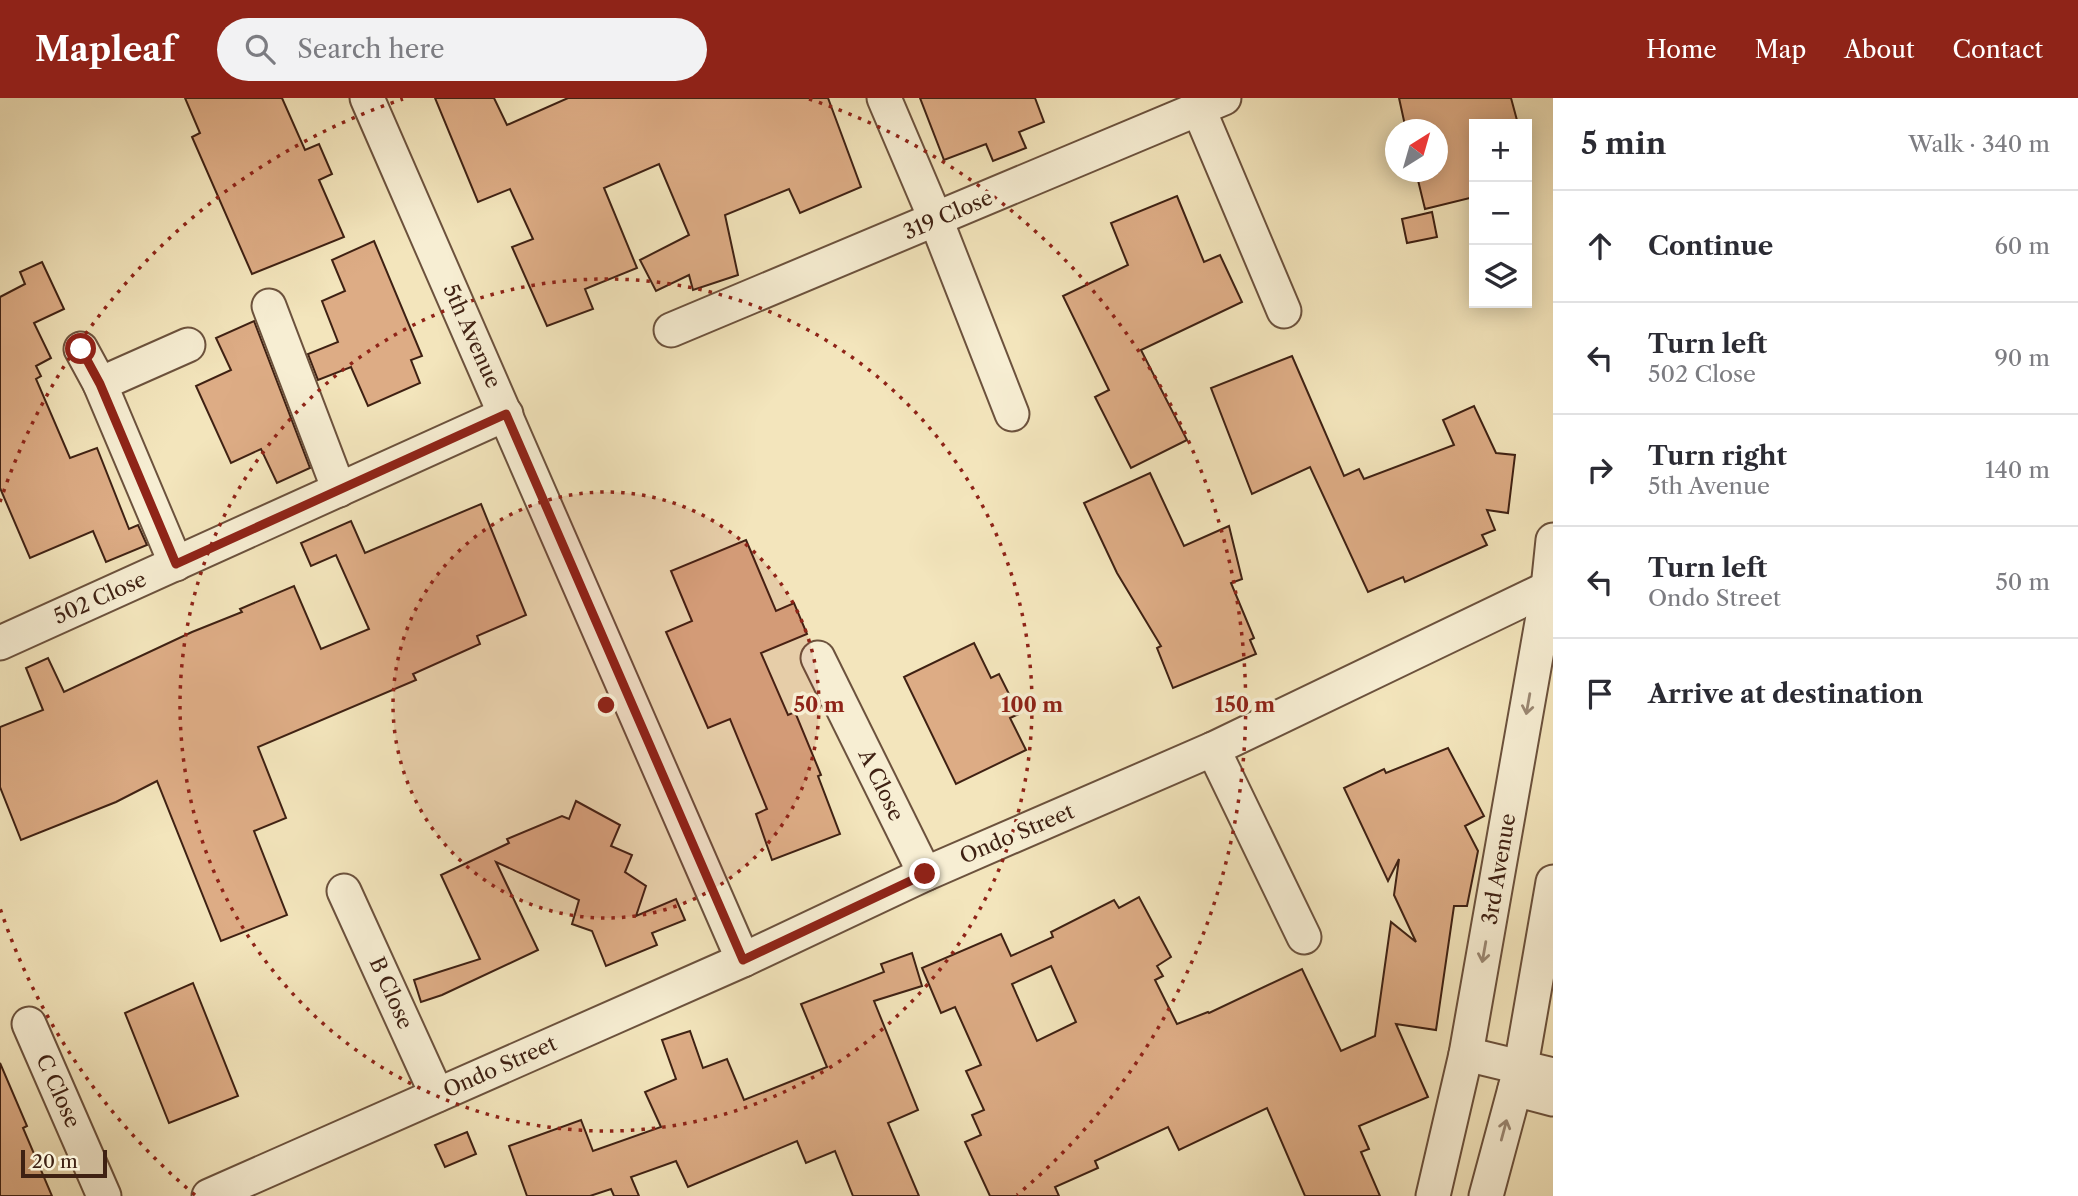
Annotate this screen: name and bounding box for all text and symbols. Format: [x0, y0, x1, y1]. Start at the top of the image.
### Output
search box [217, 18, 707, 81]
text: Mapleaf [35, 29, 175, 70]
icon: search [241, 30, 279, 68]
text: Search here [297, 33, 445, 65]
text: Home [1646, 35, 1717, 64]
text: Map [1755, 35, 1806, 64]
text: About [1844, 35, 1915, 64]
text: Contact [1953, 35, 2043, 64]
north arrow [1385, 119, 1448, 182]
map controls [1469, 119, 1532, 308]
button: + [1469, 119, 1532, 182]
text: 5 min [1581, 125, 1666, 162]
text: Walk · 340 m [1908, 130, 2050, 158]
button: − [1469, 182, 1532, 245]
street label: 319 Close [899, 185, 996, 245]
icon: ahead [1581, 227, 1619, 265]
text: Continue [1648, 230, 1773, 262]
text: 60 m [1994, 232, 2050, 260]
button: layers [1469, 245, 1532, 308]
street label: 5th Avenue [438, 280, 507, 392]
text: Turn left [1648, 328, 1767, 360]
route start [65, 333, 96, 364]
icon: left [1581, 339, 1619, 377]
text: 90 m [1994, 344, 2050, 372]
text: 502 Close [1648, 360, 1756, 388]
text: Turn right [1648, 440, 1787, 472]
icon: right [1581, 451, 1619, 489]
text: 140 m [1985, 456, 2050, 484]
text: 5th Avenue [1648, 472, 1770, 500]
text: Turn left [1648, 552, 1767, 584]
icon: left [1581, 563, 1619, 601]
street label: 502 Close [50, 566, 150, 629]
text: 50 m [1995, 568, 2050, 596]
text: Ondo Street [1648, 584, 1781, 612]
icon: arrive [1581, 675, 1619, 713]
text: Arrive at destination [1648, 678, 1923, 710]
text: 50 m [793, 692, 845, 717]
text: 100 m [1001, 692, 1063, 717]
text: 150 m [1215, 692, 1275, 717]
one-way arrow [1521, 692, 1534, 715]
centre of rings [594, 693, 618, 717]
street label: A Close [853, 744, 909, 825]
street label: Ondo Street [956, 798, 1078, 869]
street label: 3rd Avenue [1476, 811, 1521, 926]
route end [909, 858, 940, 889]
one-way arrow [1477, 941, 1490, 963]
street label: B Close [364, 953, 418, 1033]
street label: Ondo Street [439, 1030, 561, 1103]
street label: C Close [31, 1050, 86, 1132]
one-way arrow [1498, 1119, 1511, 1141]
scale bar [21, 1147, 107, 1179]
text: 20 m [32, 1150, 78, 1173]

